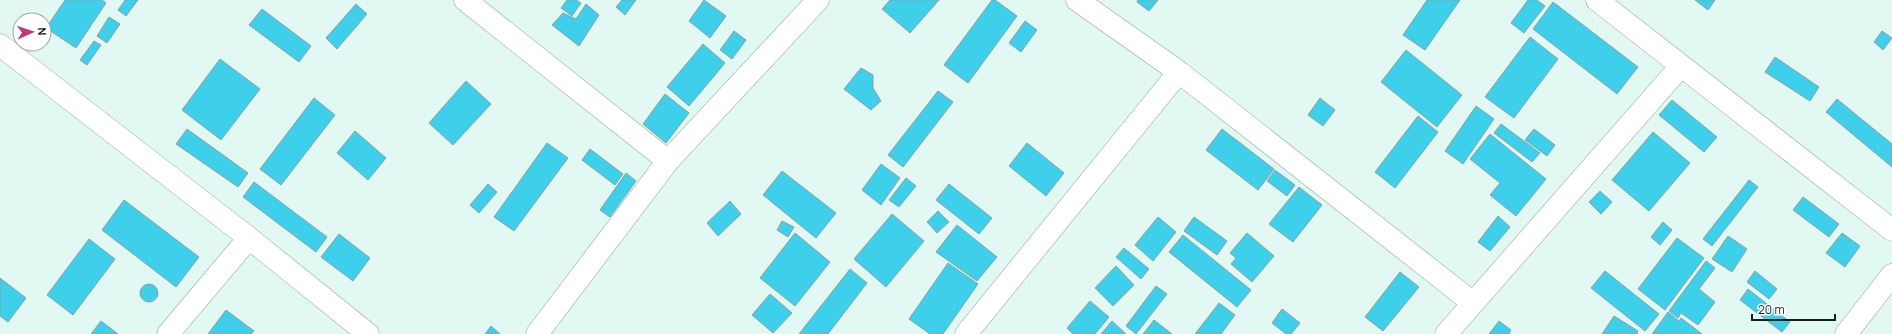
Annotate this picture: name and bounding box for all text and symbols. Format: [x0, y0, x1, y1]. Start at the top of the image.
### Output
north arrow [12, 12, 52, 52]
text: N [35, 27, 50, 36]
scale bar [1752, 296, 1835, 322]
text: 20 m [1758, 301, 1785, 318]

